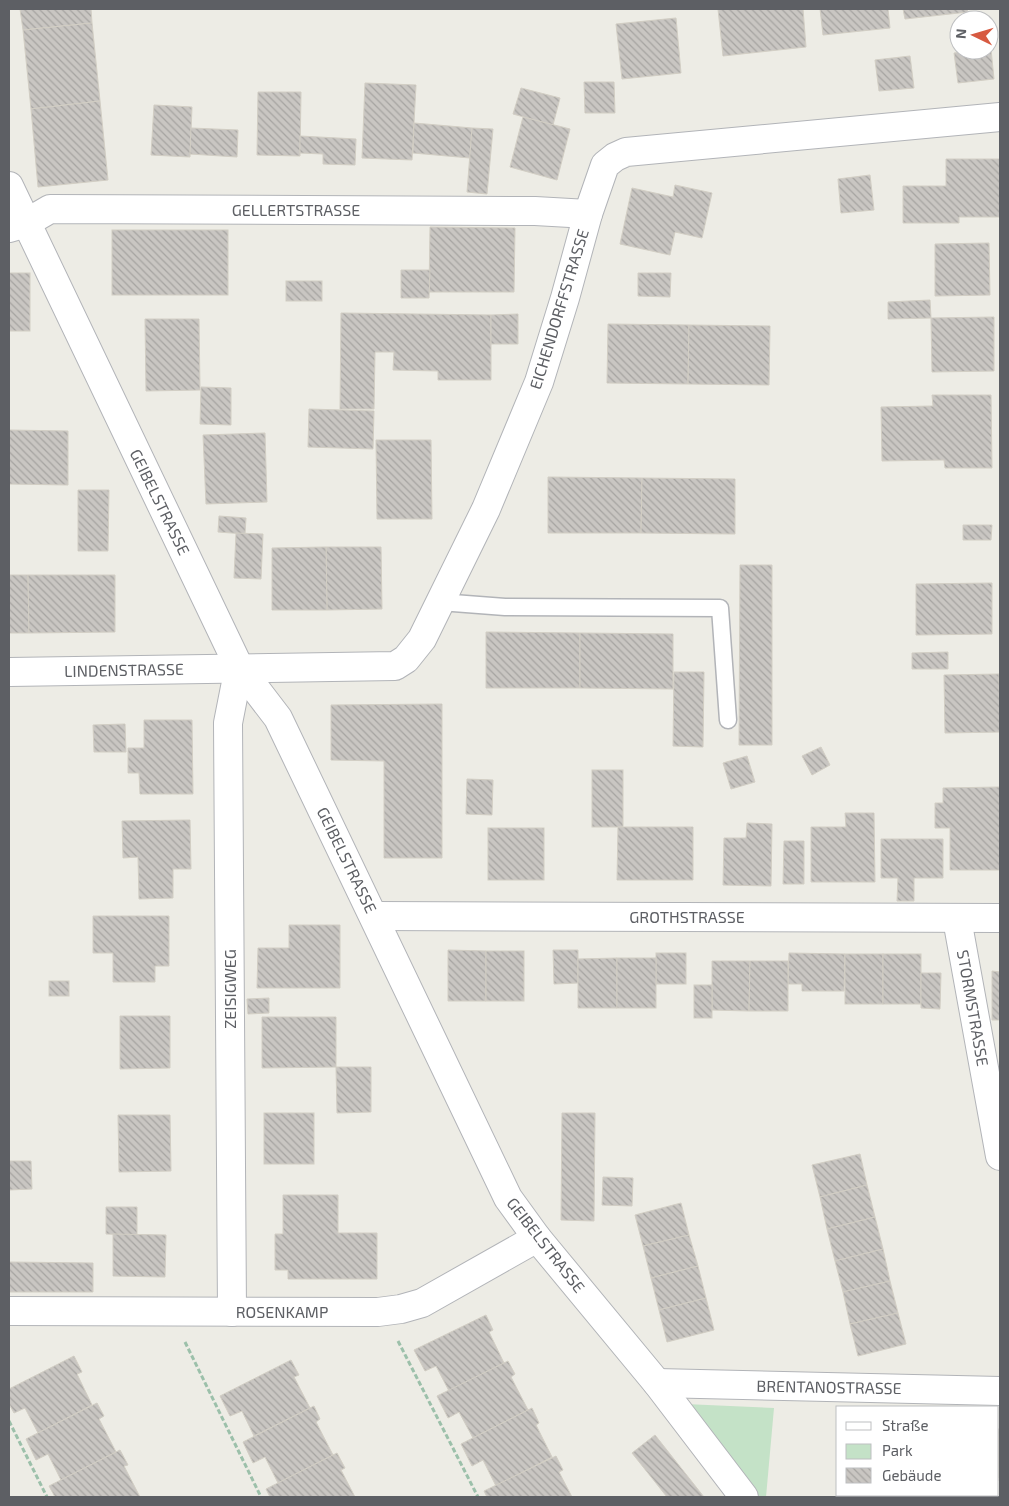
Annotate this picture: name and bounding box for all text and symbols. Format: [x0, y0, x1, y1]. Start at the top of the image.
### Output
north arrow [949, 10, 999, 60]
text: N [952, 28, 969, 40]
street label: GELLERTSTRASSE [232, 200, 360, 219]
street label: EICHENDORFFSTRASSE [525, 226, 592, 391]
street label: GEIBELSTRASSE [127, 446, 194, 558]
street label: LINDENSTRASSE [64, 659, 184, 680]
street label: GEIBELSTRASSE [314, 804, 381, 916]
street label: GROTHSTRASSE [629, 907, 745, 926]
street label: STORMSTRASSE [954, 948, 993, 1068]
street label: ZEISIGWEG [220, 949, 239, 1029]
street label: GEIBELSTRASSE [503, 1193, 589, 1296]
street label: ROSENKAMP [236, 1302, 328, 1321]
street label: BRENTANOSTRASSE [756, 1376, 902, 1397]
legend [836, 1406, 999, 1496]
text: Straße [882, 1416, 928, 1434]
text: Park [882, 1441, 913, 1459]
text: Gebäude [882, 1466, 941, 1484]

